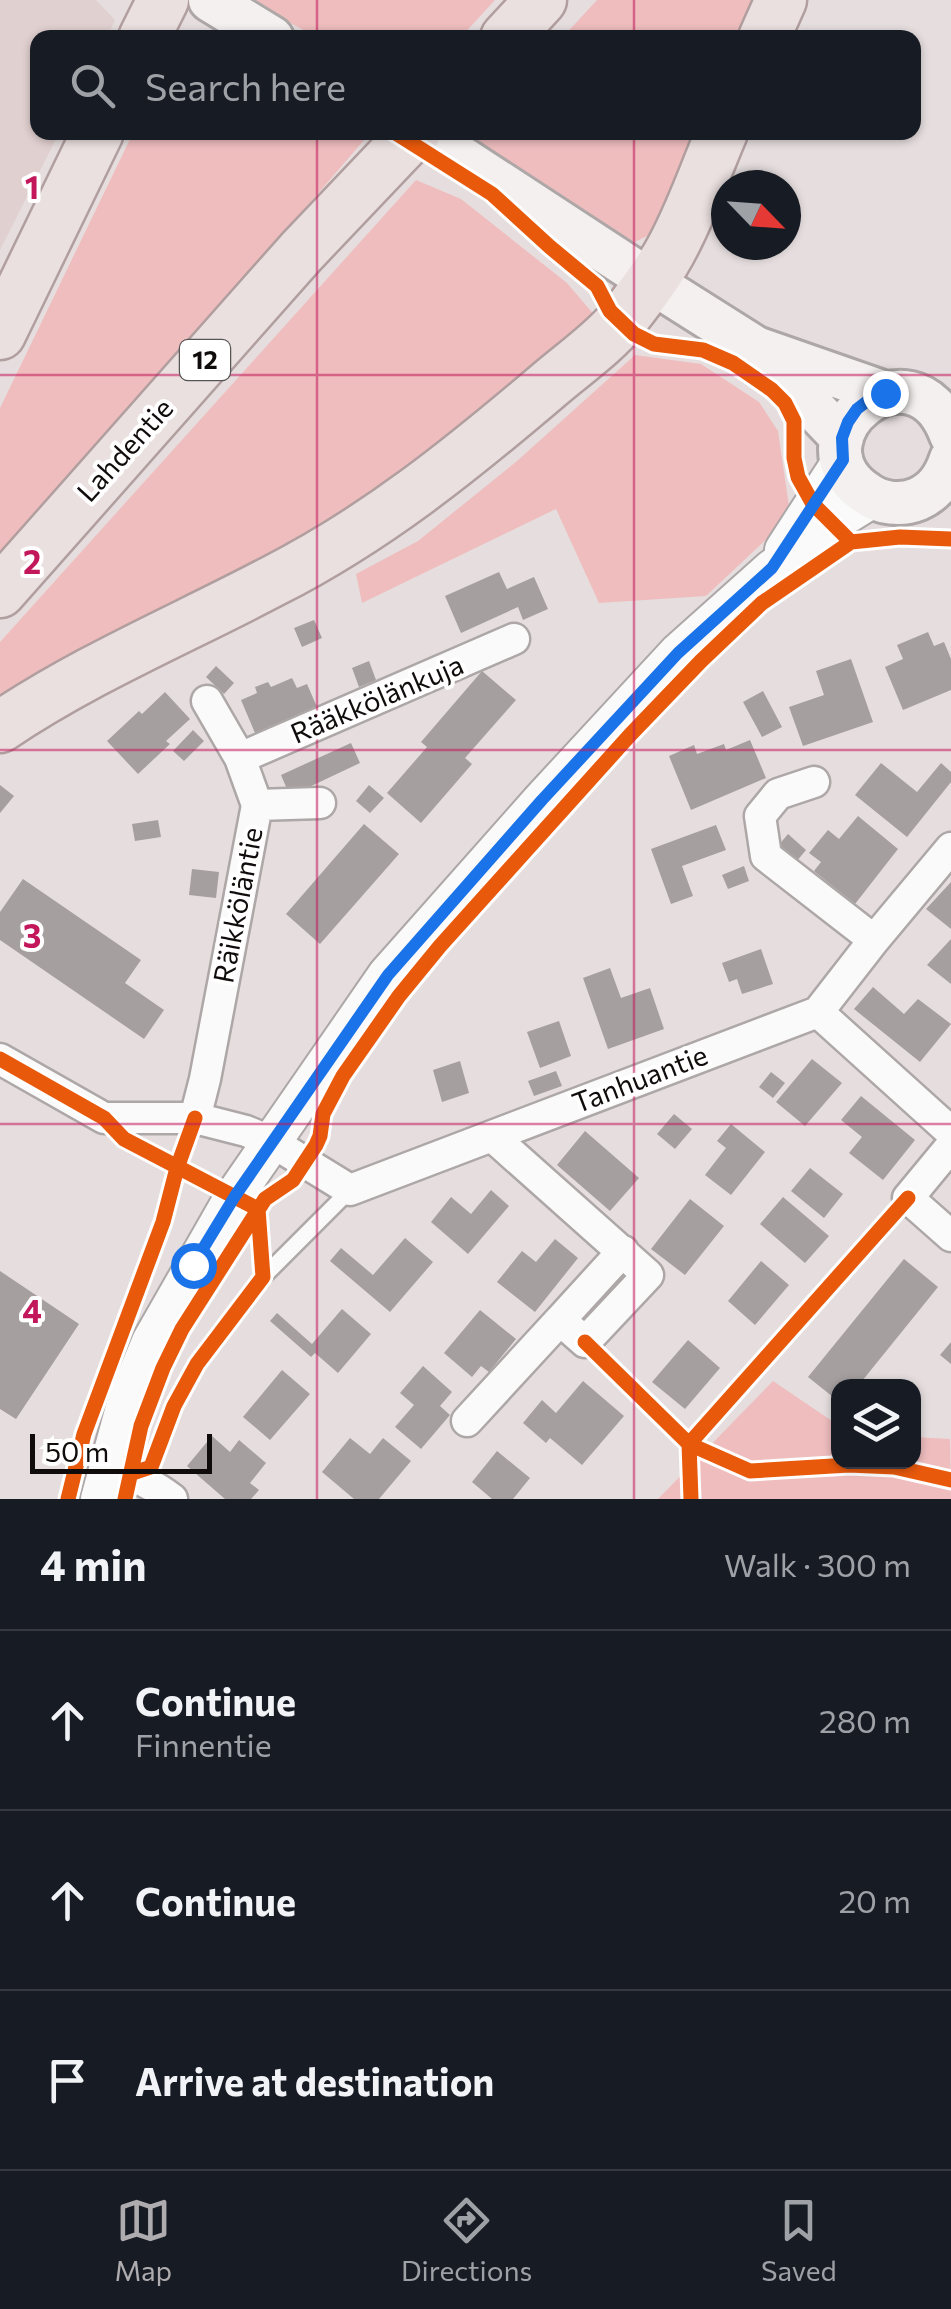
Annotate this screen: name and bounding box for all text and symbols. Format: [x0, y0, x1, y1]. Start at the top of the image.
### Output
search box [30, 30, 921, 140]
icon: search [65, 58, 120, 113]
text: Search here [145, 62, 346, 109]
text: 1 [25, 166, 39, 206]
north arrow [711, 170, 801, 260]
road number: 12 [180, 340, 230, 380]
route end [863, 371, 909, 417]
street label: Lahdentie [69, 391, 179, 508]
text: 2 [23, 541, 41, 581]
street label: Rääkkölänkuja [285, 646, 468, 750]
street label: Räikköläntie [205, 824, 269, 986]
text: 3 [23, 915, 41, 955]
street label: Tanhuantie [567, 1037, 712, 1119]
route start [171, 1243, 217, 1289]
text: 4 [22, 1290, 42, 1330]
map controls [831, 1379, 921, 1469]
button: layers [831, 1379, 921, 1469]
scale bar [30, 1429, 212, 1474]
text: 50 m [45, 1434, 109, 1468]
text: 4 min [40, 1538, 146, 1590]
text: Walk · 300 m [724, 1544, 911, 1584]
text: Continue [135, 1677, 296, 1724]
icon: ahead [40, 1693, 95, 1748]
text: 280 m [819, 1700, 911, 1740]
text: Finnentie [135, 1724, 272, 1764]
icon: ahead [40, 1873, 95, 1928]
text: Continue [135, 1877, 296, 1924]
text: 20 m [838, 1880, 911, 1920]
icon: arrive [40, 2053, 95, 2108]
text: Arrive at destination [135, 2057, 494, 2104]
tab: Map [114, 2193, 172, 2287]
tab: Directions [401, 2193, 532, 2287]
tab: Saved [761, 2193, 837, 2287]

